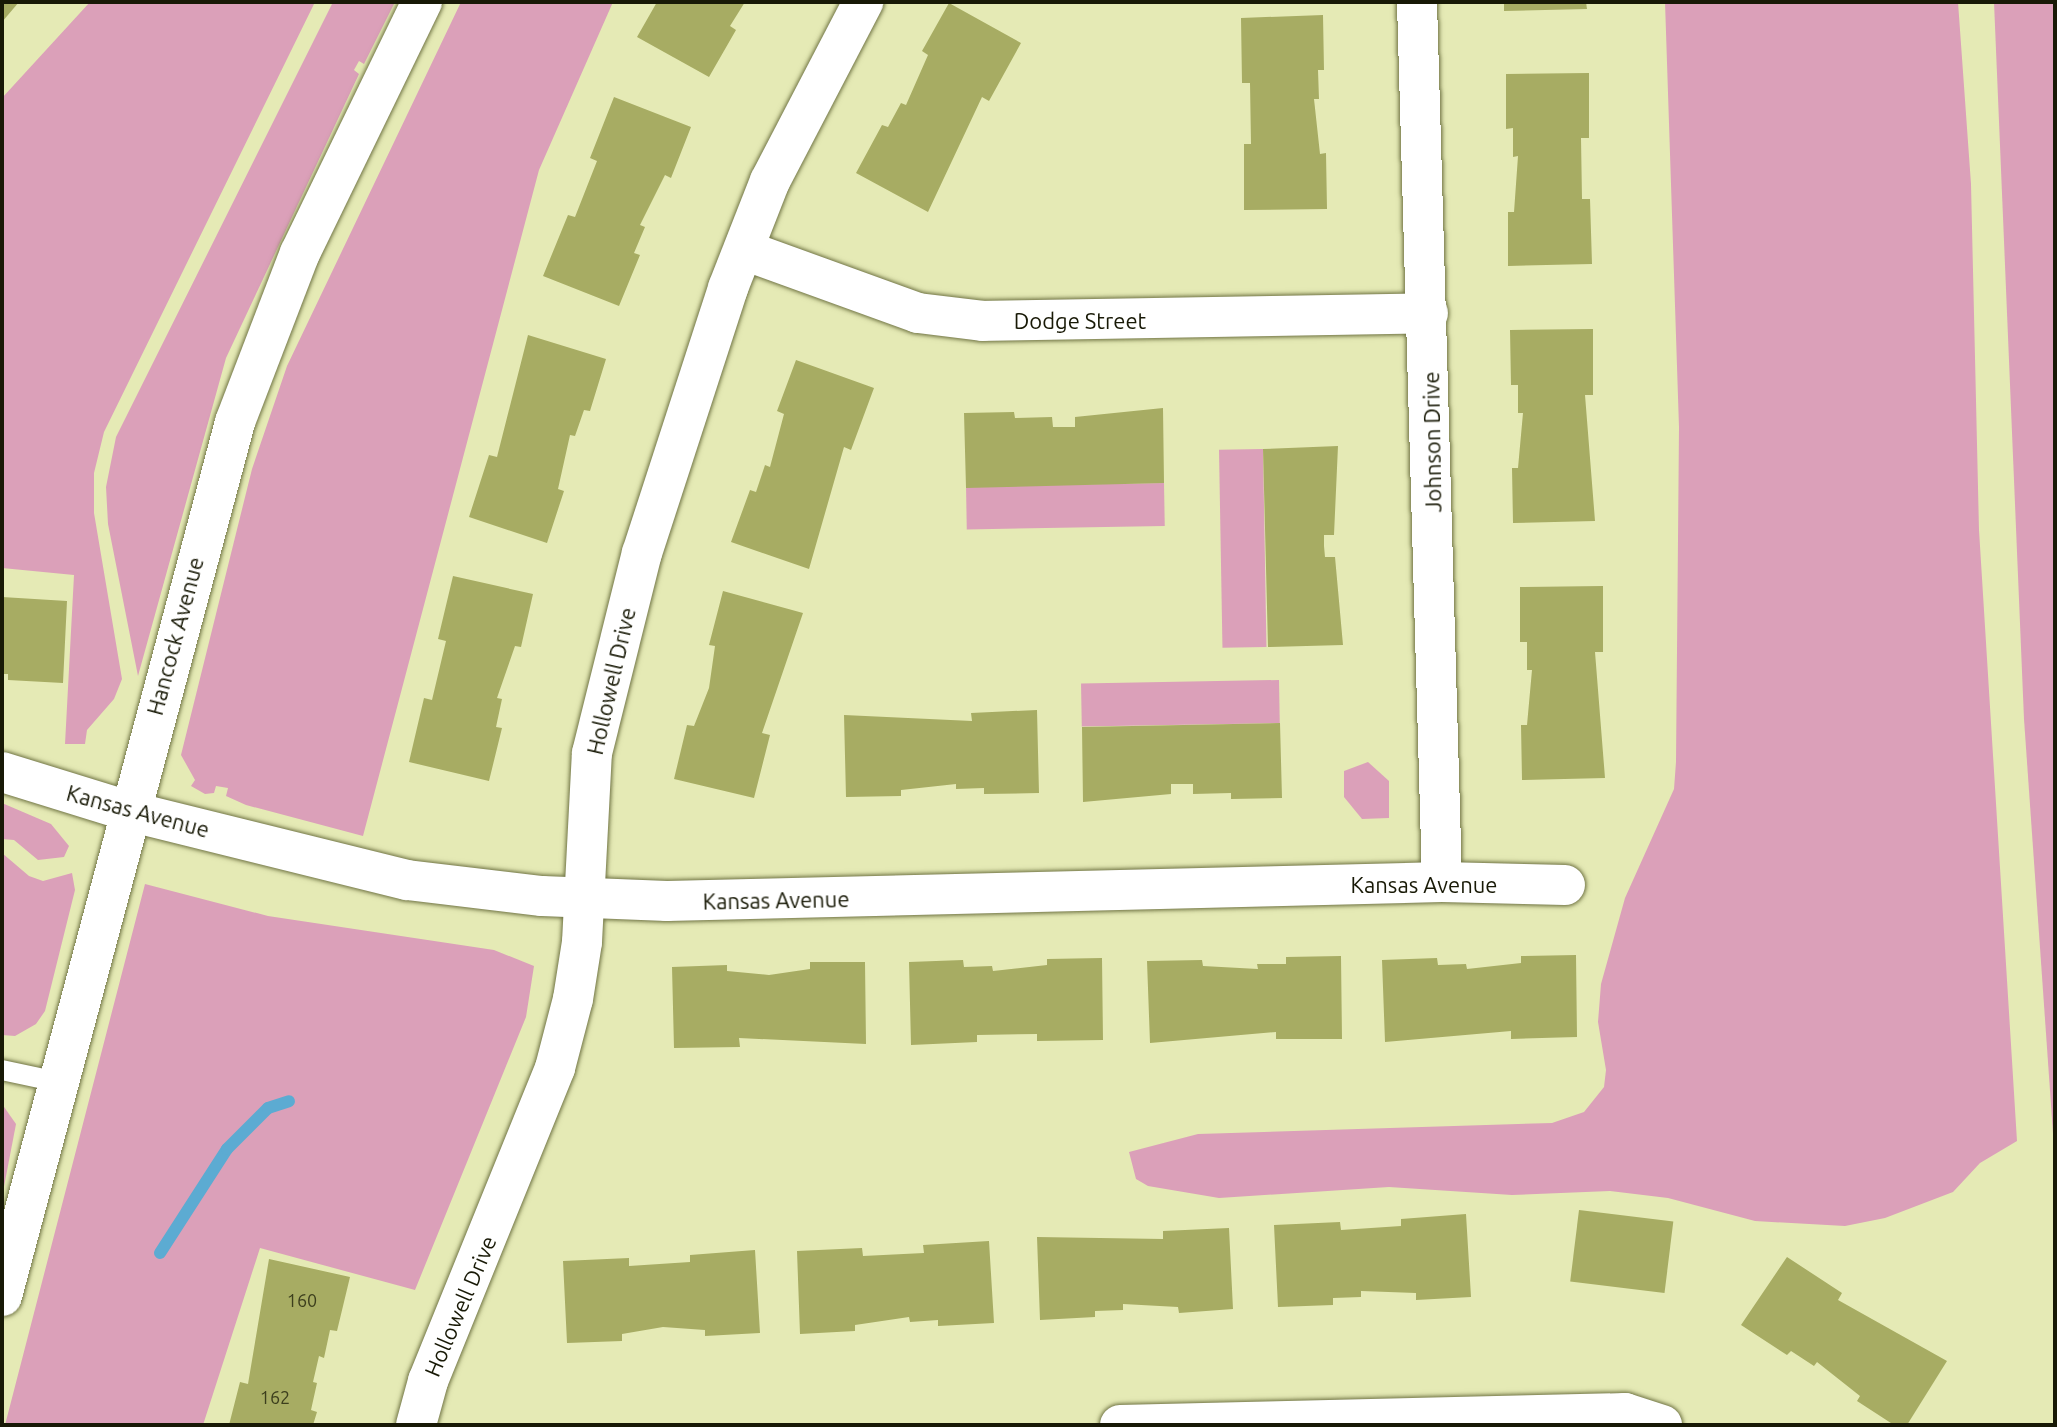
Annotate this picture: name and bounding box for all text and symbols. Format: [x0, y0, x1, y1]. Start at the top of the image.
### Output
street label: Dodge Street [1014, 308, 1146, 334]
street label: Johnson Drive [1418, 371, 1446, 513]
street label: Hancock Avenue [141, 554, 209, 718]
street label: Hollowell Drive [581, 605, 641, 757]
street label: Kansas Avenue [64, 779, 212, 843]
street label: Kansas Avenue [1351, 872, 1497, 898]
street label: Kansas Avenue [702, 886, 850, 914]
street label: Hollowell Drive [418, 1232, 502, 1380]
house number: 160 [287, 1289, 317, 1311]
house number: 162 [260, 1386, 290, 1408]

